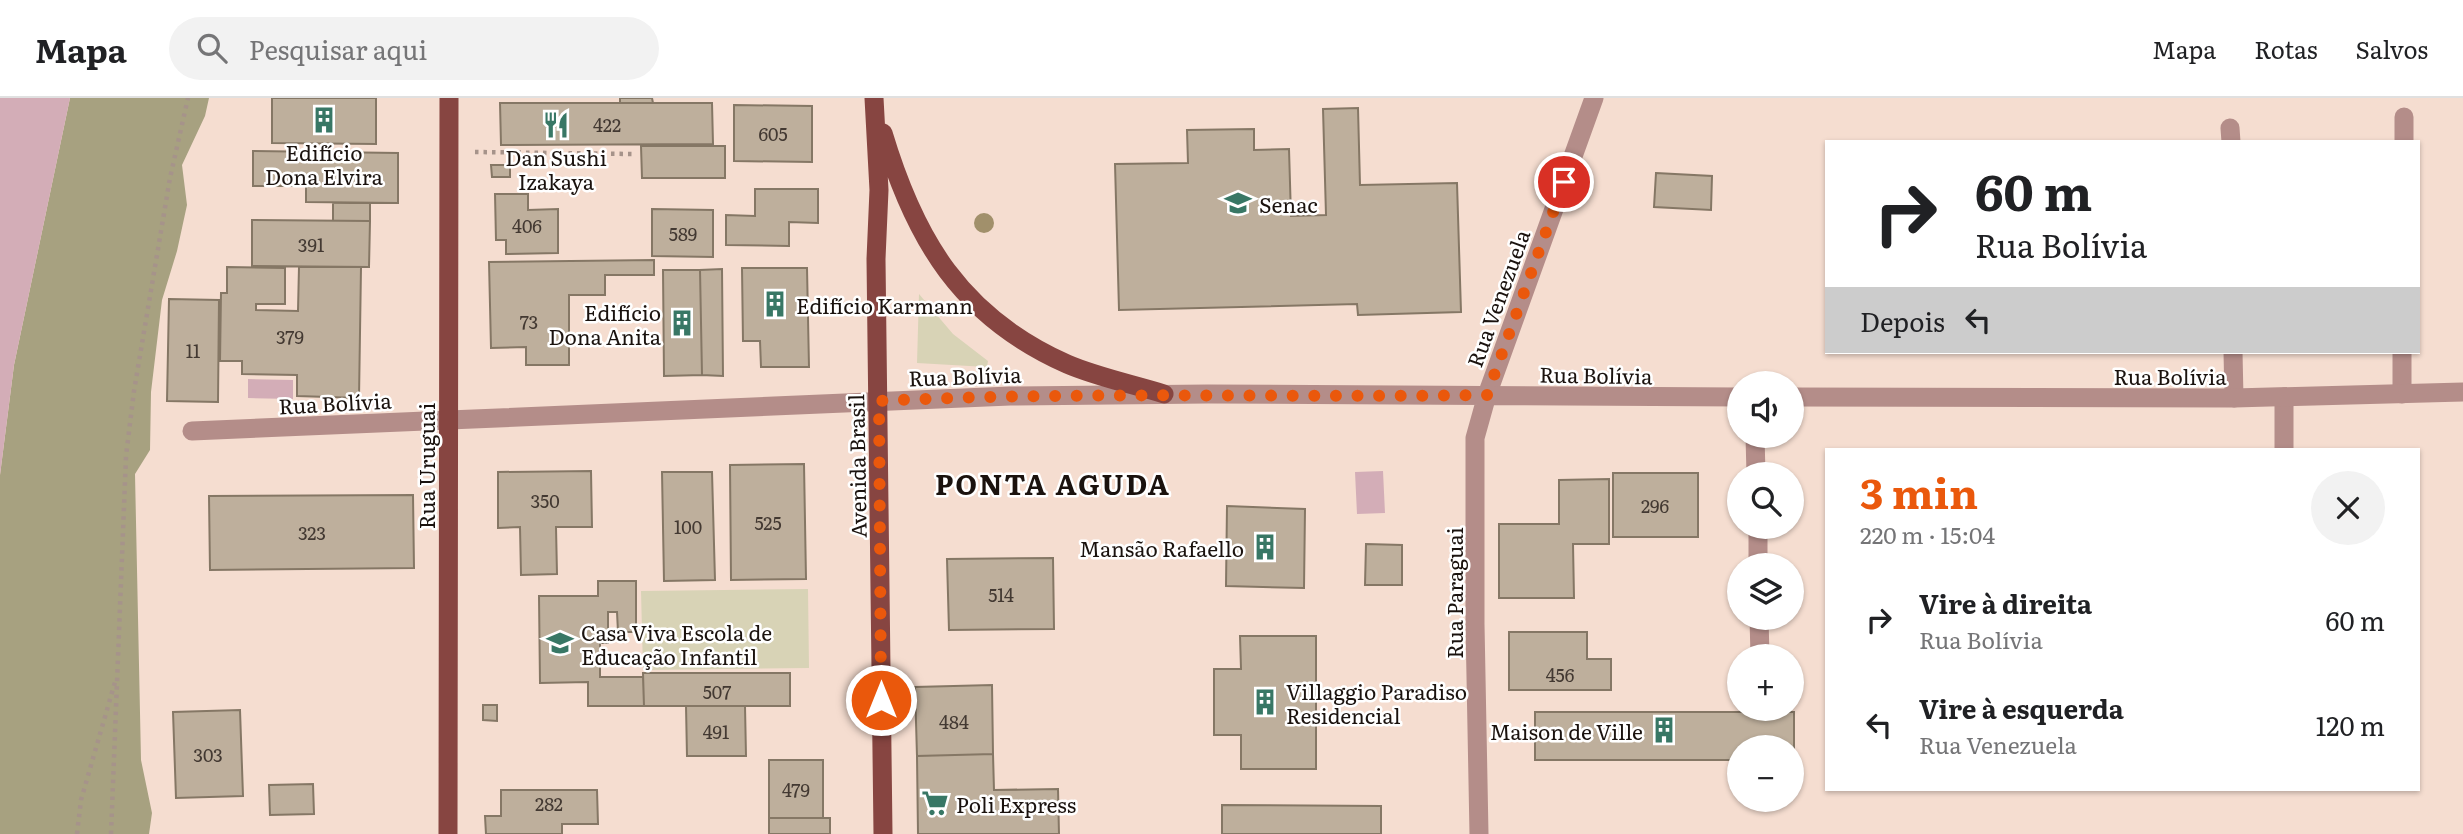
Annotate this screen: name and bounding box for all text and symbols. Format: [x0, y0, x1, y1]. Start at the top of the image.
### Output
search box [169, 17, 659, 80]
text: Mapa [35, 24, 127, 73]
icon: search [193, 29, 231, 67]
text: Pesquisar aqui [249, 29, 427, 68]
text: Mapa [2152, 31, 2216, 66]
text: Rotas [2254, 31, 2318, 66]
text: Salvos [2356, 31, 2428, 66]
building icon: Edifício Dona Elvira [309, 105, 339, 135]
restaurant icon: Dan Sushi Izakaya [541, 110, 571, 140]
house number: 422 [593, 111, 621, 138]
house number: 605 [758, 120, 788, 147]
place label: Edifício Dona Elvira [265, 136, 384, 191]
place label: Dan Sushi Izakaya [505, 141, 607, 196]
pin [1534, 152, 1594, 212]
text: 60 m [1975, 153, 2092, 226]
icon: arrive [1545, 163, 1583, 201]
icon: right [1860, 168, 1951, 259]
school or university icon: Senac [1223, 188, 1253, 218]
place label: Senac [1259, 188, 1318, 219]
house number: 406 [512, 212, 542, 239]
house number: 589 [669, 220, 697, 247]
text: Rua Bolívia [1975, 220, 2147, 268]
street label: Rua Venezuela [1458, 224, 1536, 371]
house number: 391 [298, 231, 324, 258]
building icon: Edifício Karmann [760, 289, 790, 319]
place label: Edifício Karmann [796, 289, 973, 320]
place label: Edifício Dona Anita [549, 296, 662, 351]
text: Depois [1860, 301, 1945, 340]
icon: left [1959, 301, 1997, 339]
house number: 73 [520, 308, 538, 335]
building icon: Edifício Dona Anita [667, 308, 697, 338]
house number: 379 [276, 323, 304, 350]
house number: 11 [186, 337, 200, 364]
street label: Rua Bolívia [908, 358, 1023, 392]
street label: Rua Bolívia [1539, 358, 1653, 390]
street label: Rua Bolívia [2113, 360, 2227, 391]
map controls [1727, 371, 1804, 812]
button: sound [1727, 371, 1804, 448]
street label: Rua Bolívia [278, 384, 393, 420]
street label: Avenida Brasil [839, 394, 873, 538]
street label: Rua Uruguai [410, 403, 441, 529]
text: 3 min [1860, 460, 1978, 522]
district label: PONTA AGUDA [935, 462, 1171, 504]
button: search [1727, 462, 1804, 539]
button: close [2311, 471, 2385, 545]
house number: 350 [530, 487, 560, 514]
house number: 296 [1641, 492, 1669, 519]
house number: 525 [754, 509, 782, 536]
house number: 100 [674, 513, 702, 540]
text: 220 m · 15:04 [1860, 517, 1995, 551]
house number: 323 [298, 519, 326, 546]
street label: Rua Paraguai [1438, 527, 1469, 659]
place label: Mansão Rafaello [1079, 532, 1244, 563]
building icon: Mansão Rafaello [1250, 532, 1280, 562]
button: layers [1727, 553, 1804, 630]
house number: 514 [988, 581, 1014, 608]
text: Vire à direita [1919, 583, 2092, 622]
text: 60 m [2326, 600, 2385, 639]
icon: right [1860, 601, 1898, 639]
place label: Casa Viva Escola de Educação Infantil [581, 616, 772, 671]
text: Rua Bolívia [1919, 622, 2043, 656]
school or university icon: Casa Viva Escola de Educação Infantil [545, 628, 575, 658]
button: + [1727, 644, 1804, 721]
house number: 456 [1546, 661, 1575, 688]
position arrow [844, 663, 918, 737]
place label: Villaggio Paradiso Residencial [1286, 675, 1467, 730]
house number: 507 [703, 678, 731, 705]
building icon: Villaggio Paradiso Residencial [1250, 687, 1280, 717]
text: Vire à esquerda [1919, 688, 2124, 727]
text: 120 m [2316, 705, 2385, 744]
icon: left [1860, 706, 1898, 744]
house number: 484 [939, 708, 969, 735]
place label: Maison de Ville [1490, 715, 1643, 746]
building icon: Maison de Ville [1649, 715, 1679, 745]
house number: 491 [703, 718, 729, 745]
text: Rua Venezuela [1919, 727, 2077, 761]
button: − [1727, 735, 1804, 812]
house number: 303 [193, 741, 223, 768]
house number: 479 [782, 776, 810, 803]
supermarket icon: Poli Express [920, 788, 950, 818]
place label: Poli Express [956, 788, 1076, 819]
house number: 282 [535, 790, 563, 817]

